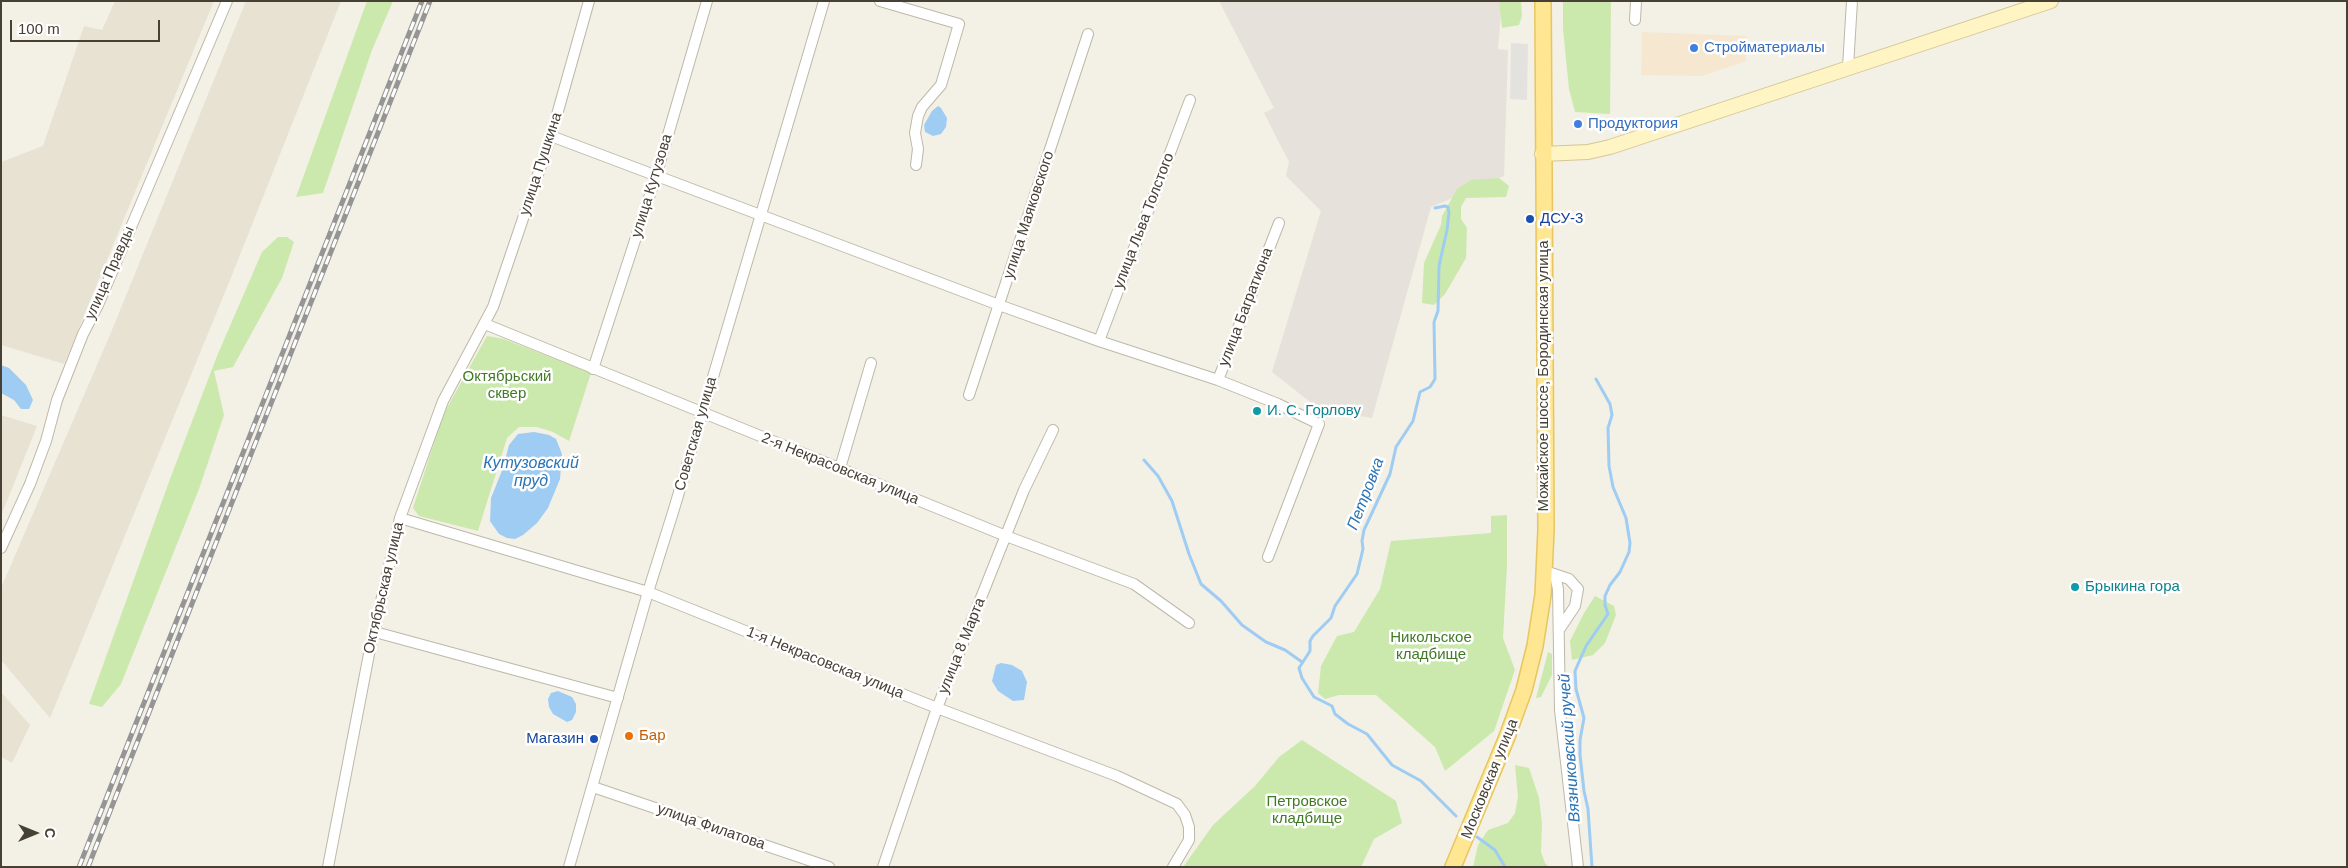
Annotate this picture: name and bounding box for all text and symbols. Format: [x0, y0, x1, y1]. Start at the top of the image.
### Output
scale bar [12, 10, 162, 42]
text: 100 m [18, 20, 60, 37]
place label: Стройматериалы [1704, 39, 1825, 57]
marker: Стройматериалы [1688, 42, 1700, 54]
street label: улица Пушкина [516, 110, 566, 218]
place label: Продуктория [1588, 115, 1678, 133]
marker: Продуктория [1572, 118, 1584, 130]
street label: улица Кутузова [628, 132, 676, 240]
street label: улица Маяковского [1000, 149, 1058, 281]
street label: улица Льва Толстого [1110, 150, 1178, 292]
place label: ДСУ-3 [1540, 210, 1583, 228]
marker: ДСУ-3 [1524, 213, 1536, 225]
street label: улица Правды [81, 224, 139, 322]
street label: Можайское шоссе, Бородинская улица [1535, 241, 1553, 511]
street label: улица Багратиона [1215, 245, 1277, 369]
park label: Октябрьский сквер [463, 368, 551, 403]
street label: Советская улица [671, 375, 721, 493]
place label: И. С. Горлову [1267, 402, 1361, 420]
marker: И. С. Горлову [1251, 405, 1263, 417]
street label: 2-я Некрасовская улица [759, 429, 921, 509]
water label: Кутузовский пруд [483, 454, 579, 492]
water label: Петровка [1343, 455, 1389, 533]
street label: Октябрьская улица [360, 520, 408, 656]
place label: Брыкина гора [2085, 578, 2180, 596]
marker: Брыкина гора [2069, 581, 2081, 593]
street label: улица 8 Марта [935, 595, 989, 697]
street label: 1-я Некрасовская улица [744, 623, 906, 703]
park label: Никольское кладбище [1390, 629, 1472, 664]
water label: Вязниковский ручей [1555, 673, 1585, 823]
street label: Московская улица [1458, 716, 1522, 842]
place label: Бар [639, 727, 666, 745]
place label: Магазин [526, 730, 584, 748]
marker: Бар [623, 730, 635, 742]
marker: Магазин [588, 733, 600, 745]
park label: Петровское кладбище [1267, 793, 1347, 828]
street label: улица Филатова [655, 800, 767, 854]
north arrow [10, 808, 60, 858]
text: С [42, 828, 58, 838]

